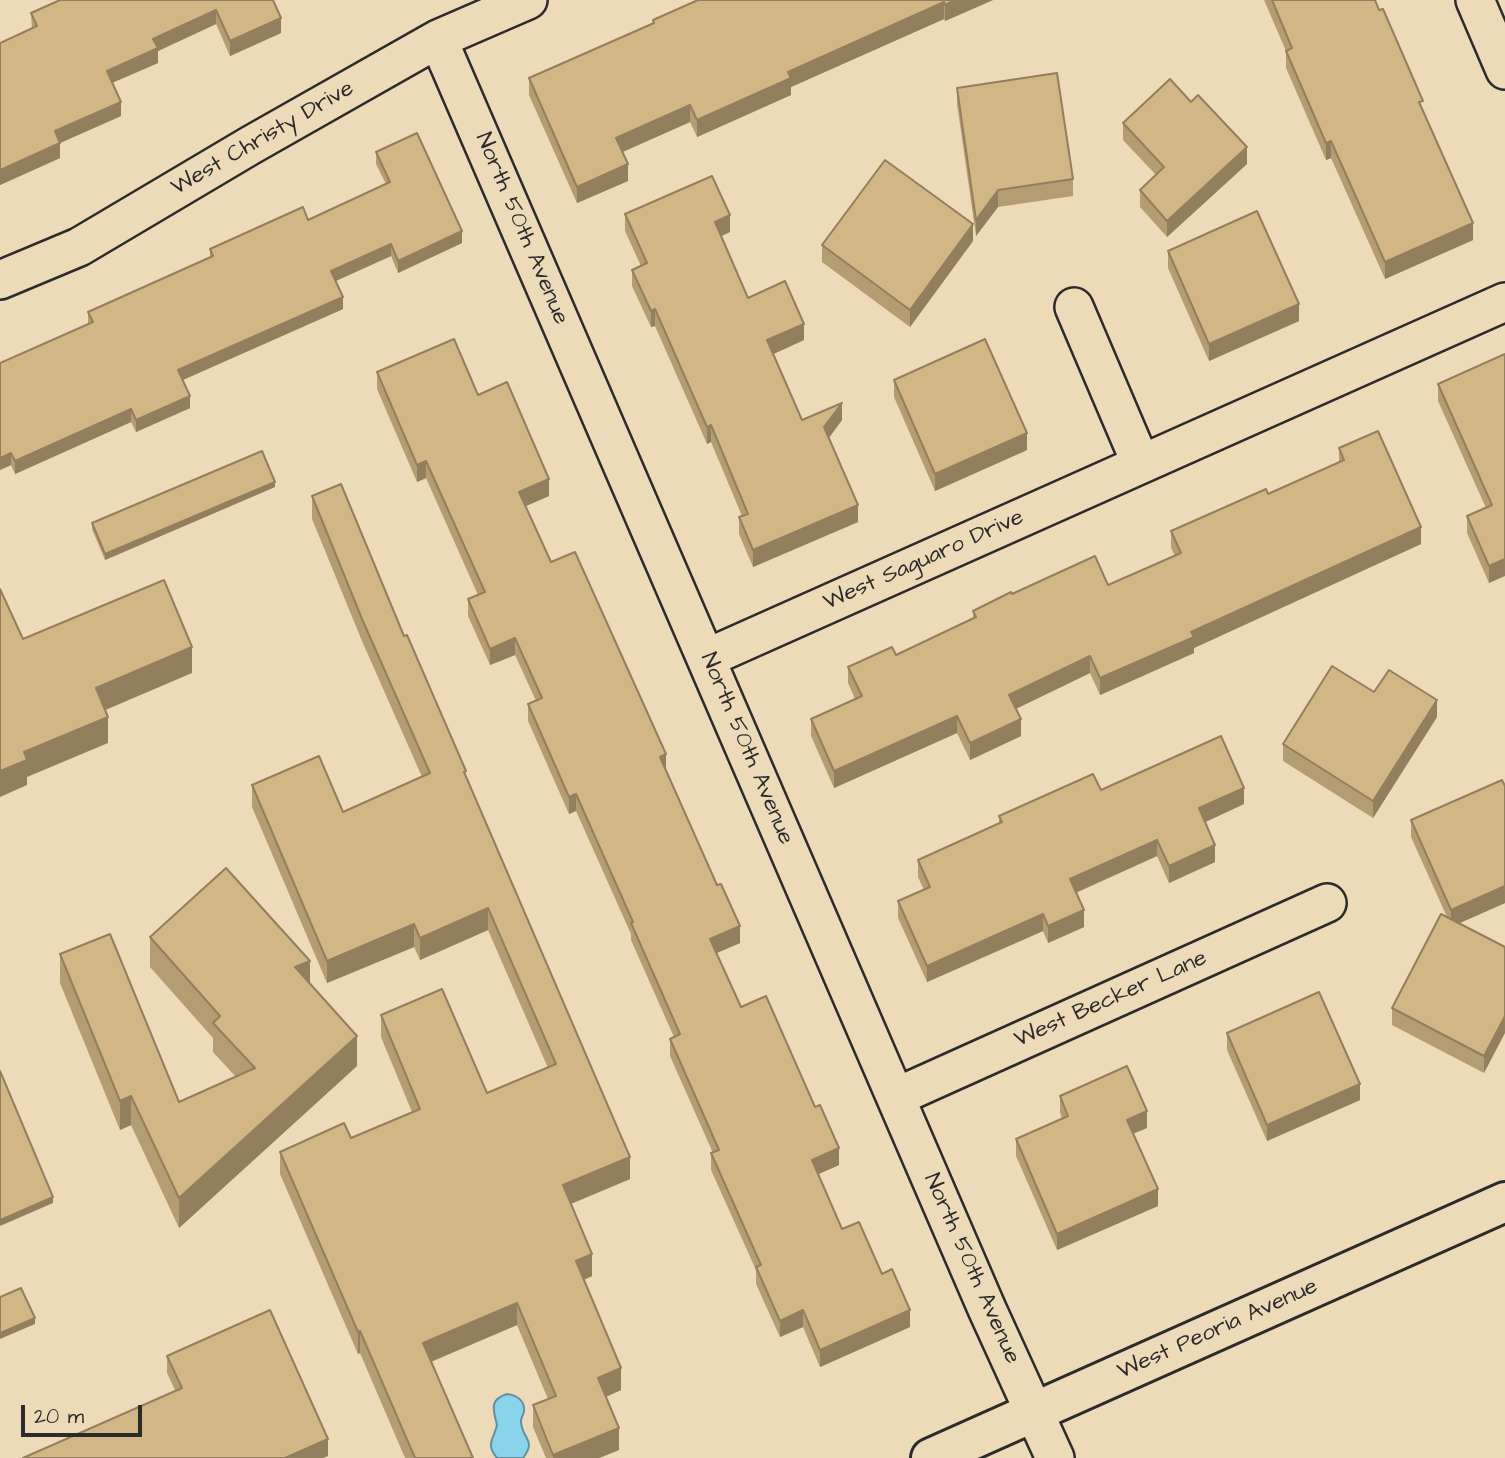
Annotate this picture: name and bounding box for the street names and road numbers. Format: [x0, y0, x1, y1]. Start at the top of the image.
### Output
street label: West Christy Drive [167, 76, 359, 202]
street label: North 50th Avenue [468, 129, 574, 329]
street label: West Saguaro Drive [820, 504, 1028, 618]
street label: North 50th Avenue [693, 649, 799, 849]
street label: West Becker Lane [1011, 945, 1211, 1055]
street label: North 50th Avenue [917, 1170, 1025, 1368]
street label: West Peoria Avenue [1114, 1273, 1322, 1387]

